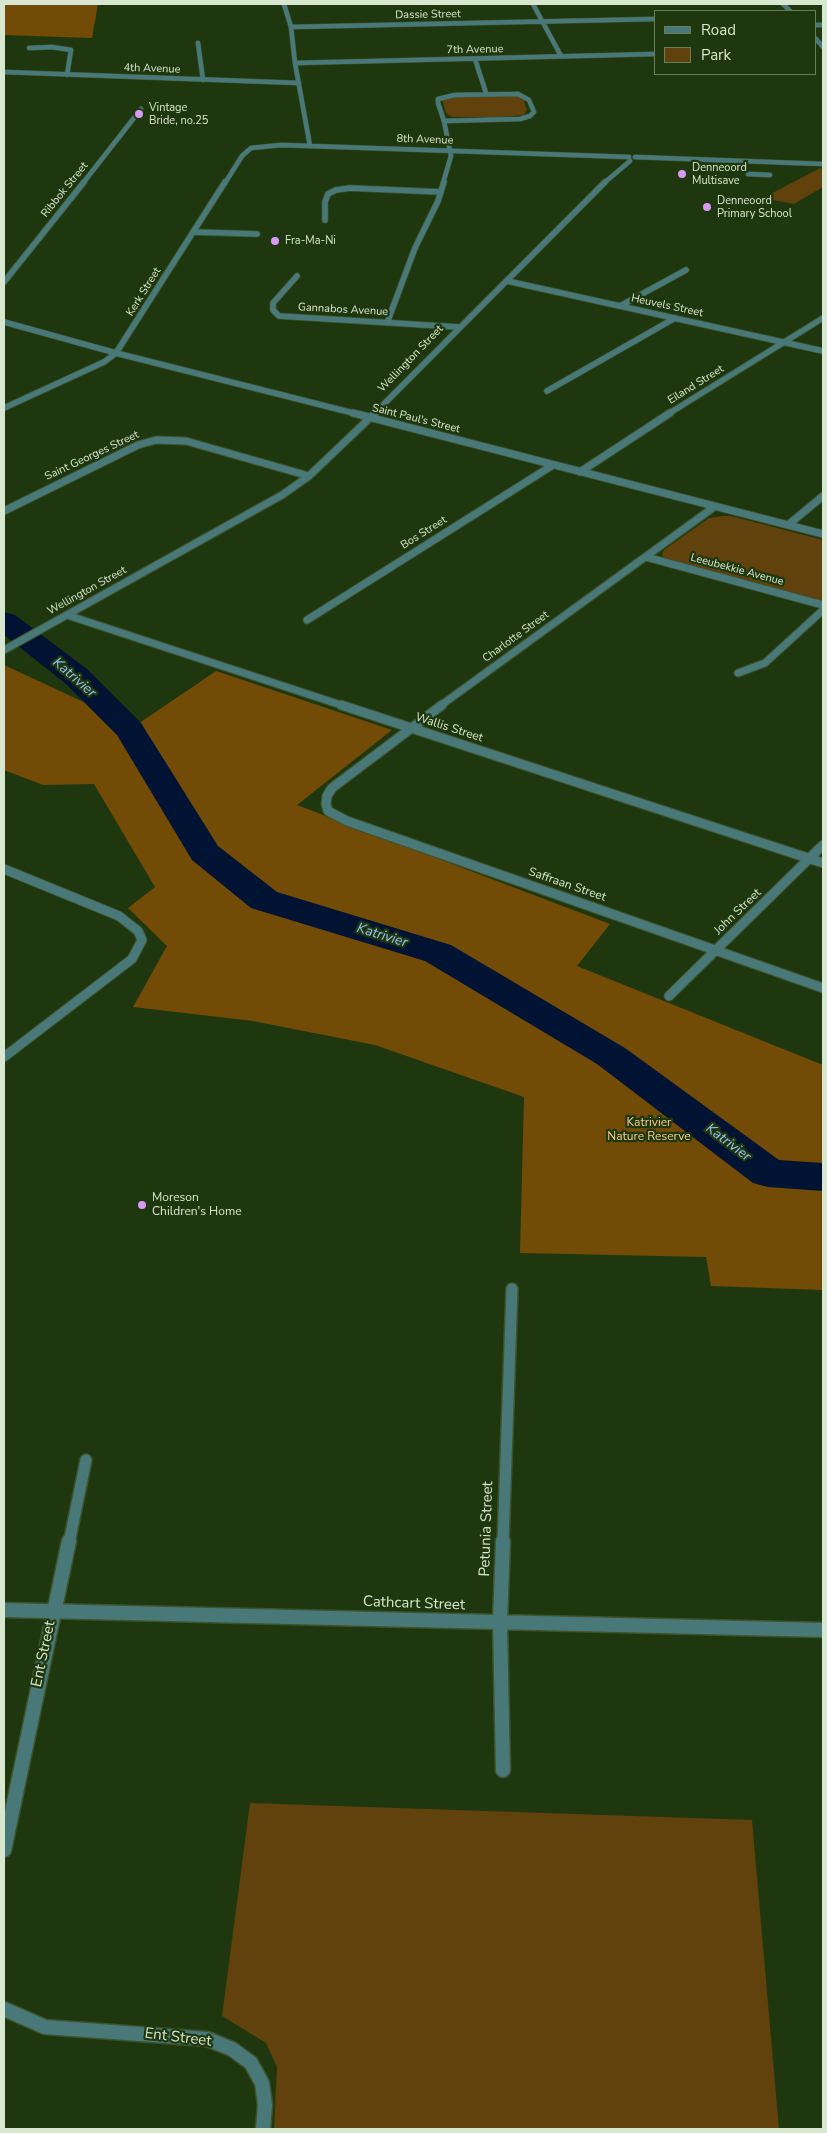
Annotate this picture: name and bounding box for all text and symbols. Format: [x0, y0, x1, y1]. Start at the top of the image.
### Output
street label: Dassie Street [395, 8, 461, 22]
legend [654, 10, 817, 75]
text: Road [701, 20, 736, 40]
street label: 7th Avenue [446, 43, 504, 57]
text: Park [701, 45, 731, 65]
street label: 4th Avenue [123, 61, 181, 77]
place label: Vintage Bride, no.25 [149, 101, 208, 127]
marker: Vintage Bride, no.25 [133, 108, 145, 120]
street label: 8th Avenue [396, 132, 454, 148]
street label: Ribbok Street [39, 160, 91, 220]
place label: Denneoord Multisave [692, 161, 747, 187]
marker: Denneoord Multisave [676, 168, 688, 180]
place label: Denneoord Primary School [717, 194, 792, 220]
marker: Denneoord Primary School [701, 201, 713, 213]
place label: Fra-Ma-Ni [285, 234, 336, 248]
marker: Fra-Ma-Ni [269, 235, 281, 247]
street label: Kerk Street [124, 265, 164, 319]
street label: Heuvels Street [630, 292, 704, 320]
street label: Gannabos Avenue [298, 301, 388, 319]
street label: Wellington Street [376, 323, 446, 395]
street label: Eiland Street [666, 363, 726, 407]
street label: Saint Paul's Street [371, 402, 461, 436]
street label: Saint Georges Street [43, 428, 141, 484]
street label: Bos Street [399, 514, 449, 552]
street label: Leeubekkie Avenue [689, 551, 785, 589]
street label: Wellington Street [45, 564, 129, 618]
street label: Charlotte Street [480, 608, 552, 666]
water label: Katrivier [49, 655, 99, 701]
street label: Wallis Street [413, 710, 485, 746]
street label: Saffraan Street [526, 865, 608, 905]
street label: John Street [711, 886, 765, 938]
water label: Katrivier [355, 920, 409, 952]
park label: Katrivier Nature Reserve [607, 1116, 691, 1144]
water label: Katrivier [702, 1121, 754, 1165]
place label: Moreson Children's Home [152, 1191, 242, 1219]
marker: Moreson Children's Home [136, 1199, 148, 1211]
street label: Petunia Street [476, 1481, 498, 1577]
street label: Cathcart Street [363, 1593, 465, 1615]
street label: Ent Street [28, 1619, 60, 1689]
street label: Ent Street [144, 2025, 212, 2051]

